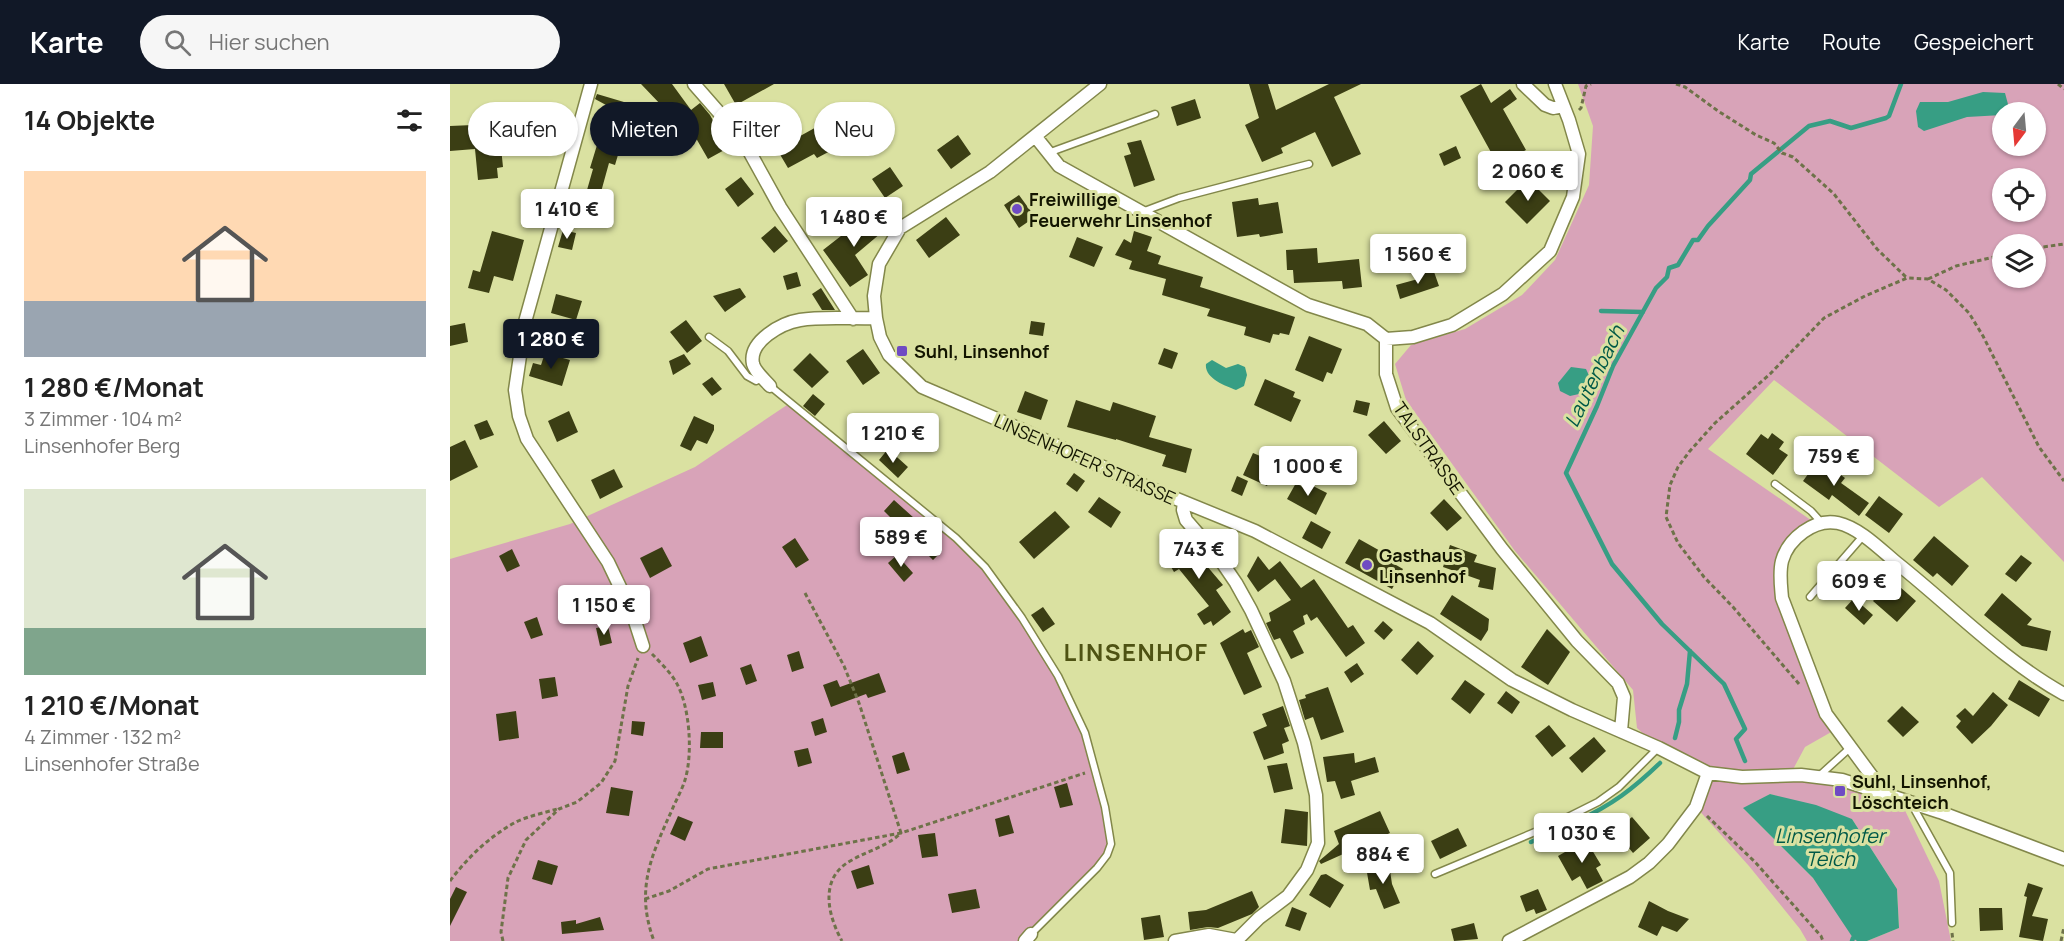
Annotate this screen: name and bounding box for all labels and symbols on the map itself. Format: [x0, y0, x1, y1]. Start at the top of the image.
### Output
north arrow [1992, 102, 2046, 156]
pin: 2 060 € [1473, 151, 1583, 202]
place label: Freiwillige Feuerwehr Linsenhof [1029, 187, 1212, 232]
pin: 1 410 € [512, 189, 622, 240]
pin: 1 480 € [799, 197, 909, 248]
marker: Freiwillige Feuerwehr Linsenhof [1010, 202, 1024, 216]
pin: 1 560 € [1363, 234, 1473, 285]
pin: 1 280 € [496, 319, 606, 370]
water label: Lautenbach [1558, 320, 1631, 431]
place label: Suhl, Linsenhof [914, 339, 1049, 363]
marker: Suhl, Linsenhof [895, 344, 909, 358]
street label: TALSTRASSE [1388, 397, 1470, 499]
street label: LINSENHOFER STRASSE [991, 408, 1179, 510]
pin: 1 210 € [838, 413, 948, 464]
pin: 759 € [1792, 436, 1876, 487]
pin: 1 000 € [1253, 446, 1363, 497]
pin: 589 € [859, 517, 943, 568]
pin: 743 € [1157, 529, 1241, 580]
place label: Gasthaus Linsenhof [1379, 543, 1466, 588]
marker: Gasthaus Linsenhof [1360, 558, 1374, 572]
pin: 609 € [1817, 561, 1901, 612]
pin: 1 150 € [549, 585, 659, 636]
district label: LINSENHOF [1063, 635, 1209, 668]
place label: Suhl, Linsenhof, Löschteich [1852, 769, 1992, 814]
marker: Suhl, Linsenhof, Löschteich [1833, 784, 1847, 798]
pin: 1 030 € [1527, 813, 1637, 864]
water label: Linsenhofer Teich [1775, 822, 1888, 872]
pin: 884 € [1341, 834, 1425, 885]

